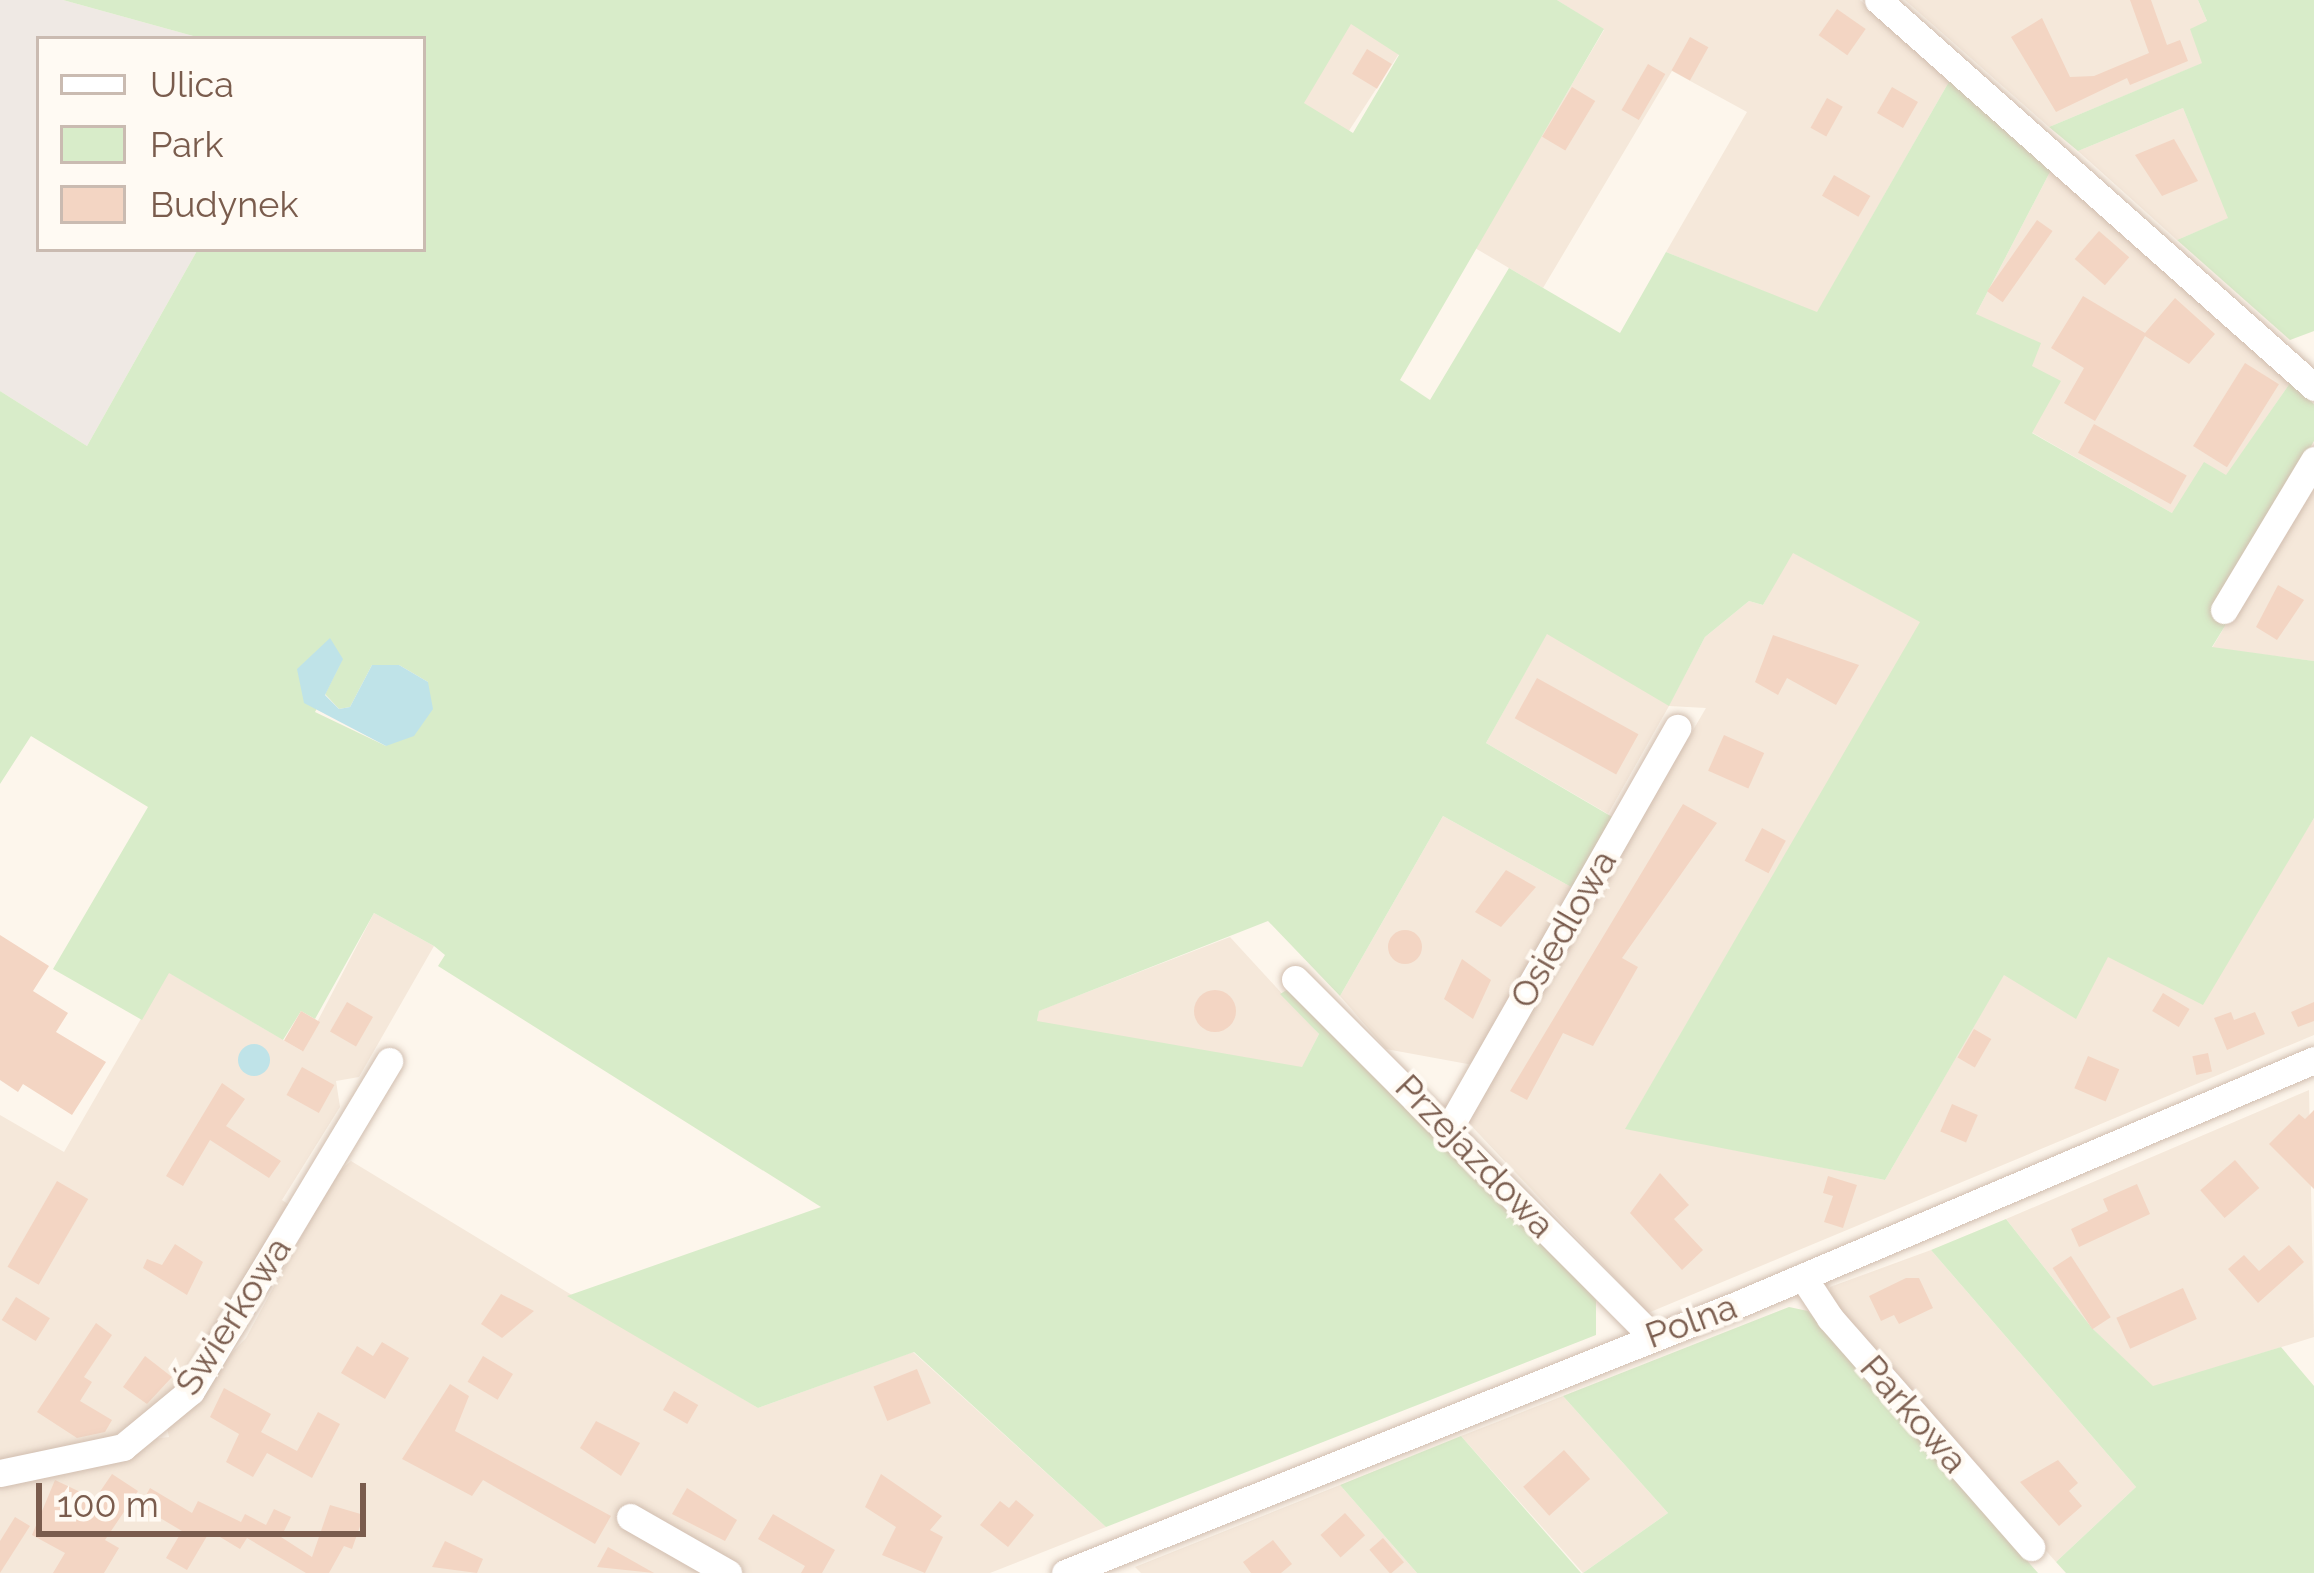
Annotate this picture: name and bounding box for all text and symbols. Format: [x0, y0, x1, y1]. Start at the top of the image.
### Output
legend [36, 36, 426, 252]
text: Ulica [150, 63, 234, 105]
text: Park [150, 123, 224, 165]
text: Budynek [150, 183, 298, 225]
street label: Osiedlowa [1501, 843, 1625, 1015]
street label: Przejazdowa [1386, 1065, 1564, 1247]
street label: Świerkowa [166, 1229, 300, 1403]
street label: Polna [1640, 1285, 1742, 1357]
street label: Parkowa [1851, 1346, 1977, 1482]
scale bar [42, 1459, 372, 1533]
text: 100 m [57, 1483, 159, 1525]

